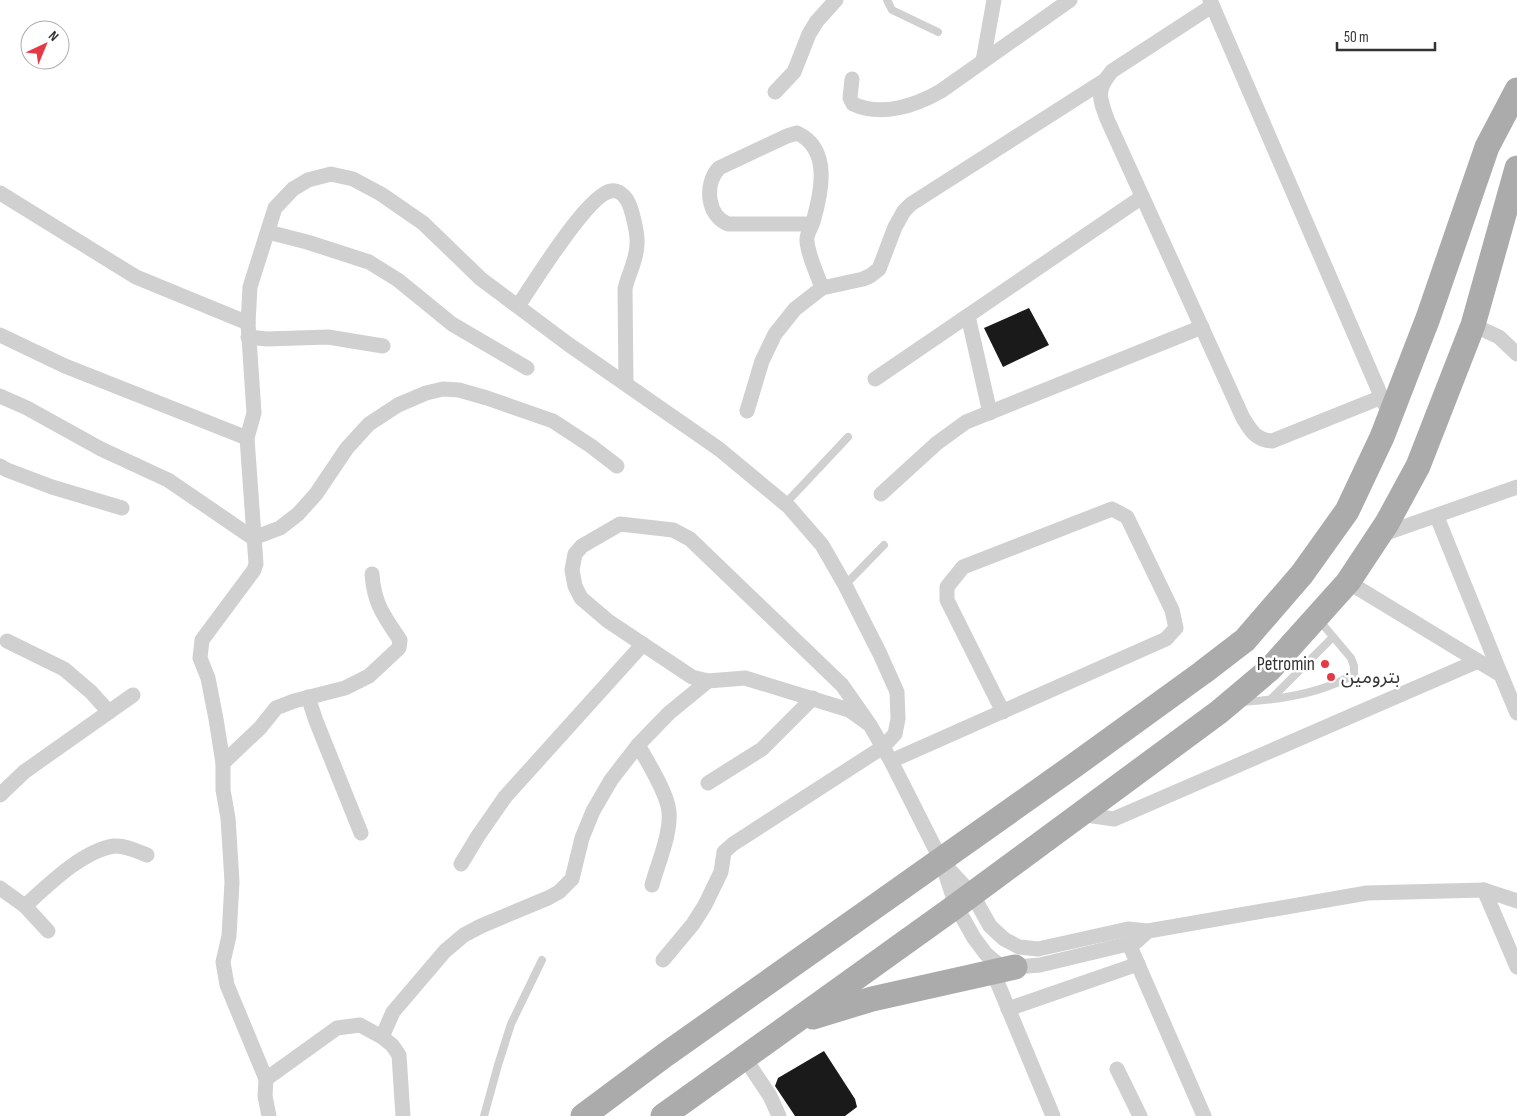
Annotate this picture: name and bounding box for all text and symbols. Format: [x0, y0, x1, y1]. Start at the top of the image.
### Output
north arrow [20, 20, 70, 70]
scale bar [1337, 20, 1434, 52]
text: N [45, 27, 62, 45]
text: 50 m [1344, 28, 1369, 47]
place label: Petromin [1257, 653, 1315, 676]
marker: Petromin [1319, 658, 1331, 670]
place label: بترومين [1341, 666, 1400, 689]
marker: بترومين [1325, 671, 1337, 683]

